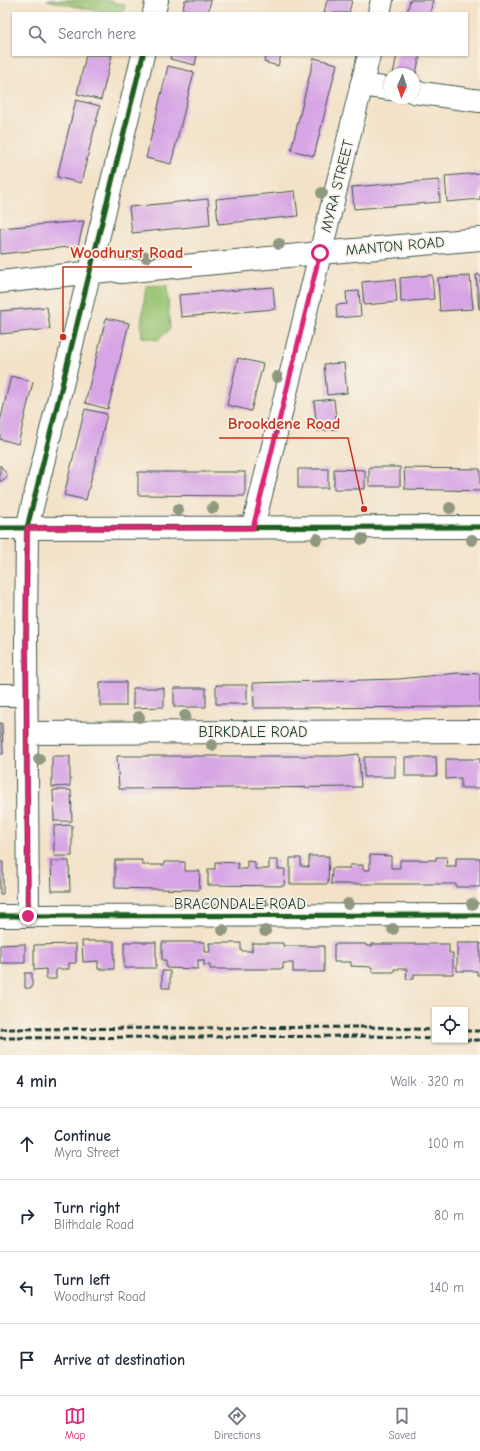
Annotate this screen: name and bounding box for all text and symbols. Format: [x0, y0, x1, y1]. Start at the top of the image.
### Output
search box [12, 12, 468, 56]
icon: search [26, 23, 48, 45]
text: Search here [58, 25, 136, 43]
north arrow [384, 68, 420, 104]
street label: MYRA STREET [317, 138, 357, 234]
street label: MANTON ROAD [345, 233, 445, 259]
callout: Woodhurst Road [63, 239, 192, 267]
text: Woodhurst Road [71, 244, 183, 262]
route start [311, 244, 329, 262]
callout: Brookdene Road [219, 410, 348, 438]
text: Brookdene Road [228, 415, 340, 433]
street label: BIRKDALE ROAD [199, 723, 307, 741]
street label: BRACONDALE ROAD [174, 895, 306, 913]
route end [19, 907, 37, 925]
map controls [432, 1007, 468, 1043]
button: locate [432, 1007, 468, 1043]
text: 4 min [16, 1072, 57, 1091]
text: Walk · 320 m [390, 1074, 464, 1089]
text: Continue [54, 1127, 111, 1145]
icon: ahead [16, 1133, 38, 1155]
text: 100 m [428, 1136, 464, 1151]
text: Myra Street [54, 1145, 119, 1160]
text: Turn right [54, 1199, 120, 1217]
icon: right [16, 1205, 38, 1227]
text: 80 m [434, 1208, 464, 1223]
text: Blithdale Road [54, 1217, 134, 1232]
text: Turn left [54, 1271, 110, 1289]
icon: left [16, 1277, 38, 1299]
text: 140 m [430, 1280, 464, 1295]
text: Woodhurst Road [54, 1289, 146, 1304]
icon: arrive [16, 1349, 38, 1371]
text: Arrive at destination [54, 1351, 185, 1369]
tab: Map [64, 1405, 86, 1442]
tab: Directions [214, 1405, 261, 1442]
tab: Saved [389, 1405, 416, 1442]

